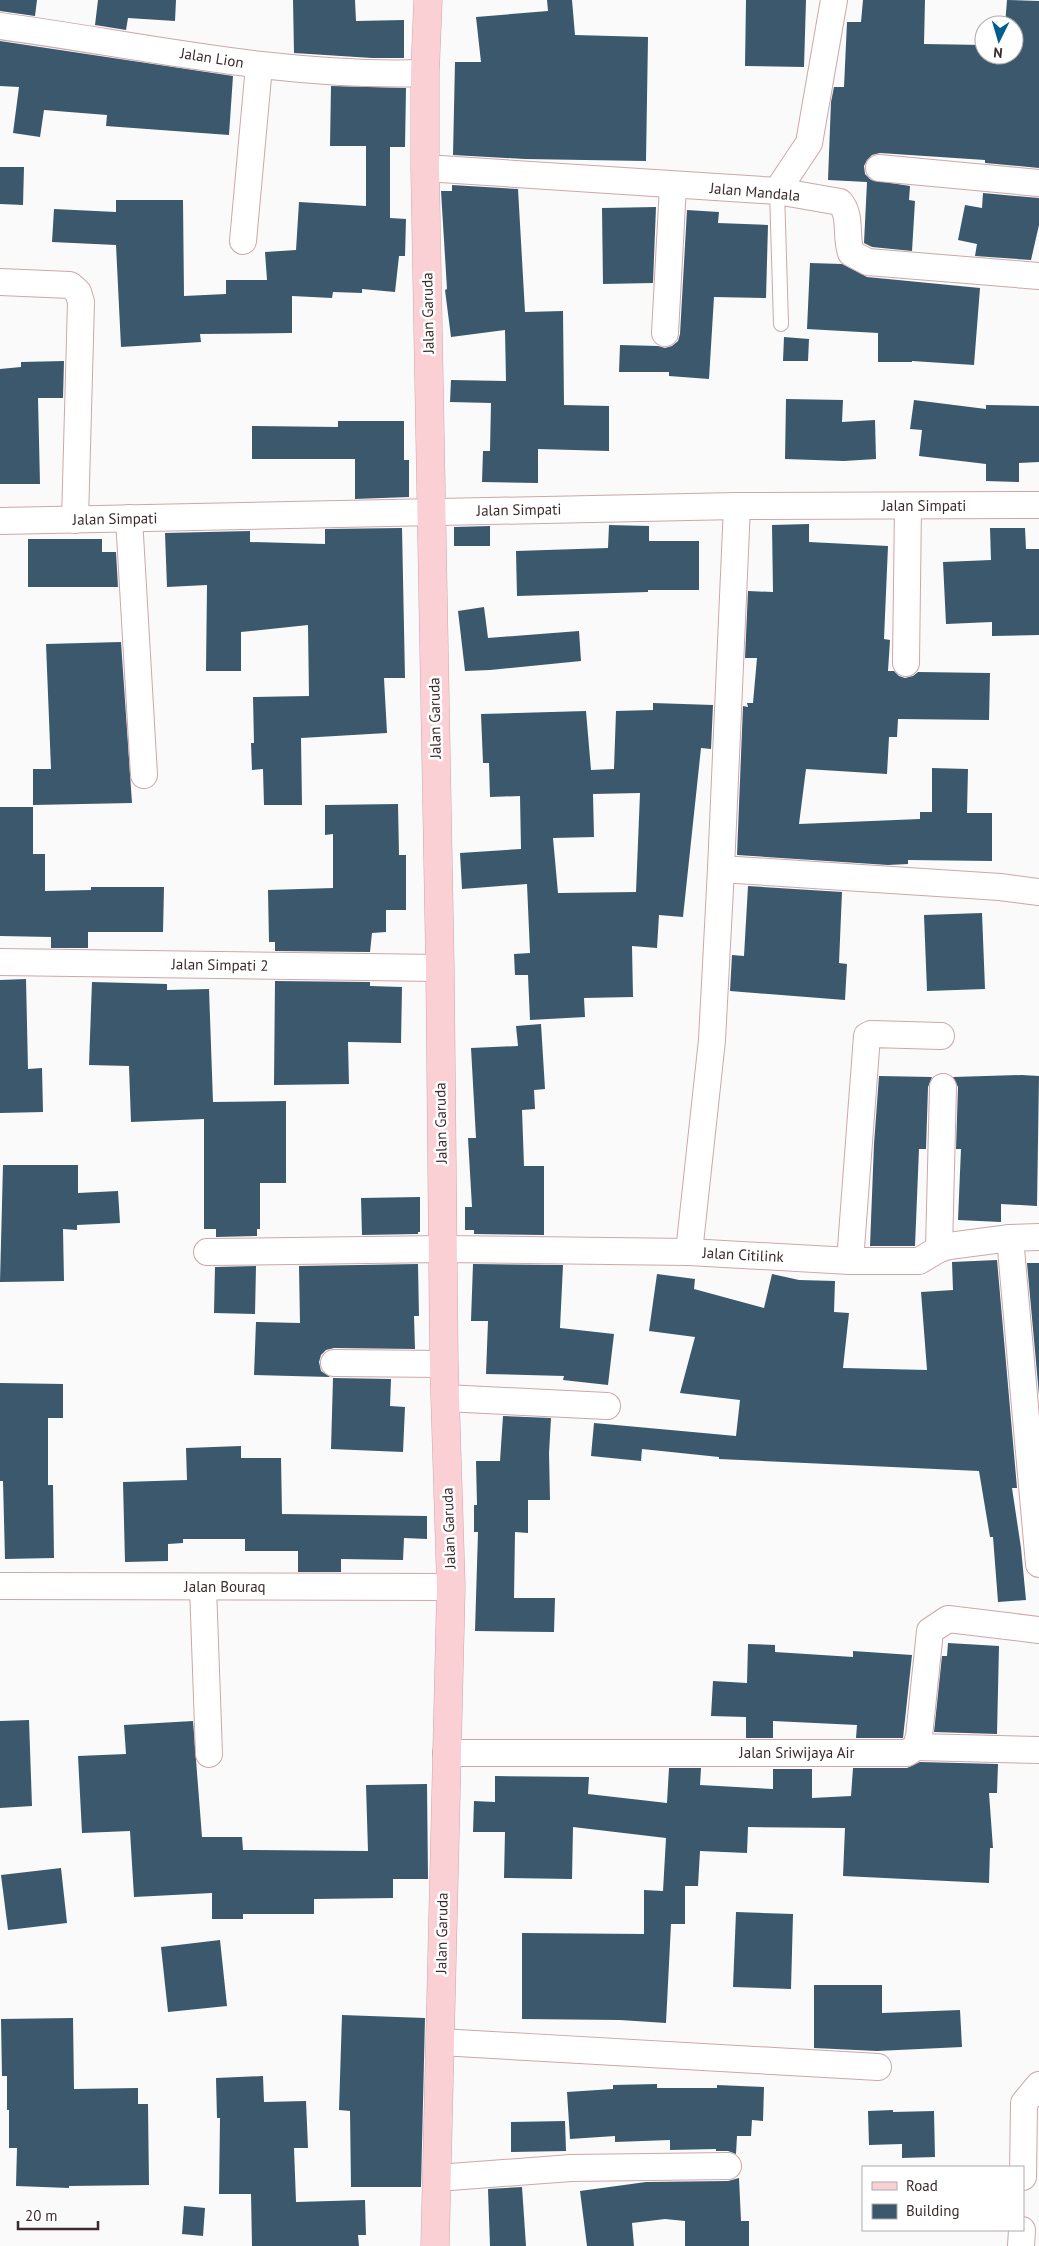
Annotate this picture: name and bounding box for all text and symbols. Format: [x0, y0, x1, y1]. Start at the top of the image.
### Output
north arrow [974, 15, 1024, 65]
street label: Jalan Lion [178, 43, 245, 72]
text: N [992, 44, 1003, 62]
street label: Jalan Mandala [708, 178, 801, 205]
street label: Jalan Garuda [417, 272, 438, 355]
street label: Jalan Simpati [881, 496, 966, 515]
street label: Jalan Simpati [475, 499, 561, 520]
street label: Jalan Simpati [71, 508, 157, 529]
street label: Jalan Garuda [424, 677, 445, 760]
street label: Jalan Simpati 2 [170, 954, 269, 975]
street label: Jalan Garuda [430, 1082, 451, 1165]
street label: Jalan Citilink [701, 1243, 785, 1266]
street label: Jalan Garuda [438, 1487, 459, 1570]
street label: Jalan Bouraq [183, 1577, 266, 1596]
street label: Jalan Sriwijaya Air [738, 1743, 855, 1762]
street label: Jalan Garuda [431, 1892, 452, 1975]
legend [862, 2166, 1024, 2231]
text: Road [906, 2176, 938, 2195]
scale bar [18, 2198, 98, 2230]
text: Building [906, 2201, 960, 2220]
text: 20 m [25, 2206, 58, 2225]

